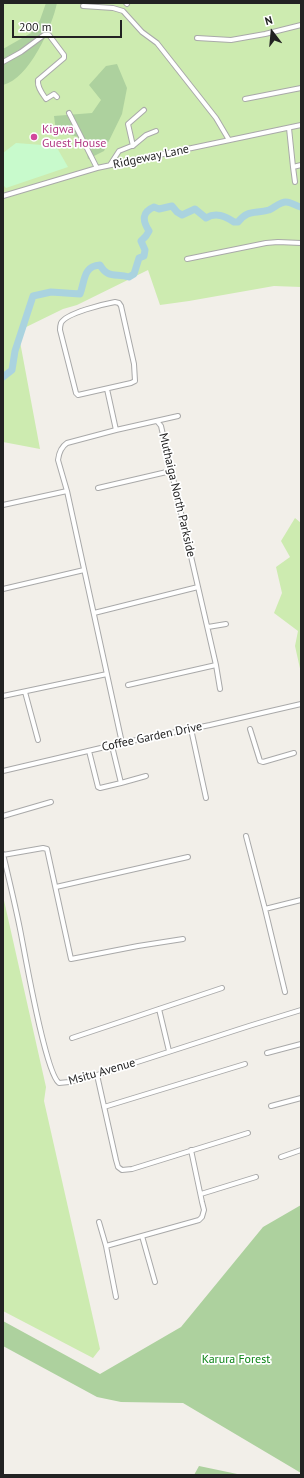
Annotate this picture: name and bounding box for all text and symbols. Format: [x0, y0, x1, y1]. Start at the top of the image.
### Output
scale bar [14, 12, 124, 38]
north arrow [252, 12, 292, 52]
text: N [263, 13, 274, 28]
text: 200 m [19, 19, 52, 34]
place label: Kigwa Guest House [42, 123, 106, 151]
marker: Kigwa Guest House [29, 132, 39, 142]
street label: Ridgeway Lane [112, 142, 190, 172]
street label: Muthaiga North Parkside [156, 431, 198, 559]
street label: Coffee Garden Drive [101, 719, 203, 755]
street label: Msitu Avenue [67, 1056, 137, 1088]
park label: Karura Forest [202, 1353, 270, 1367]

